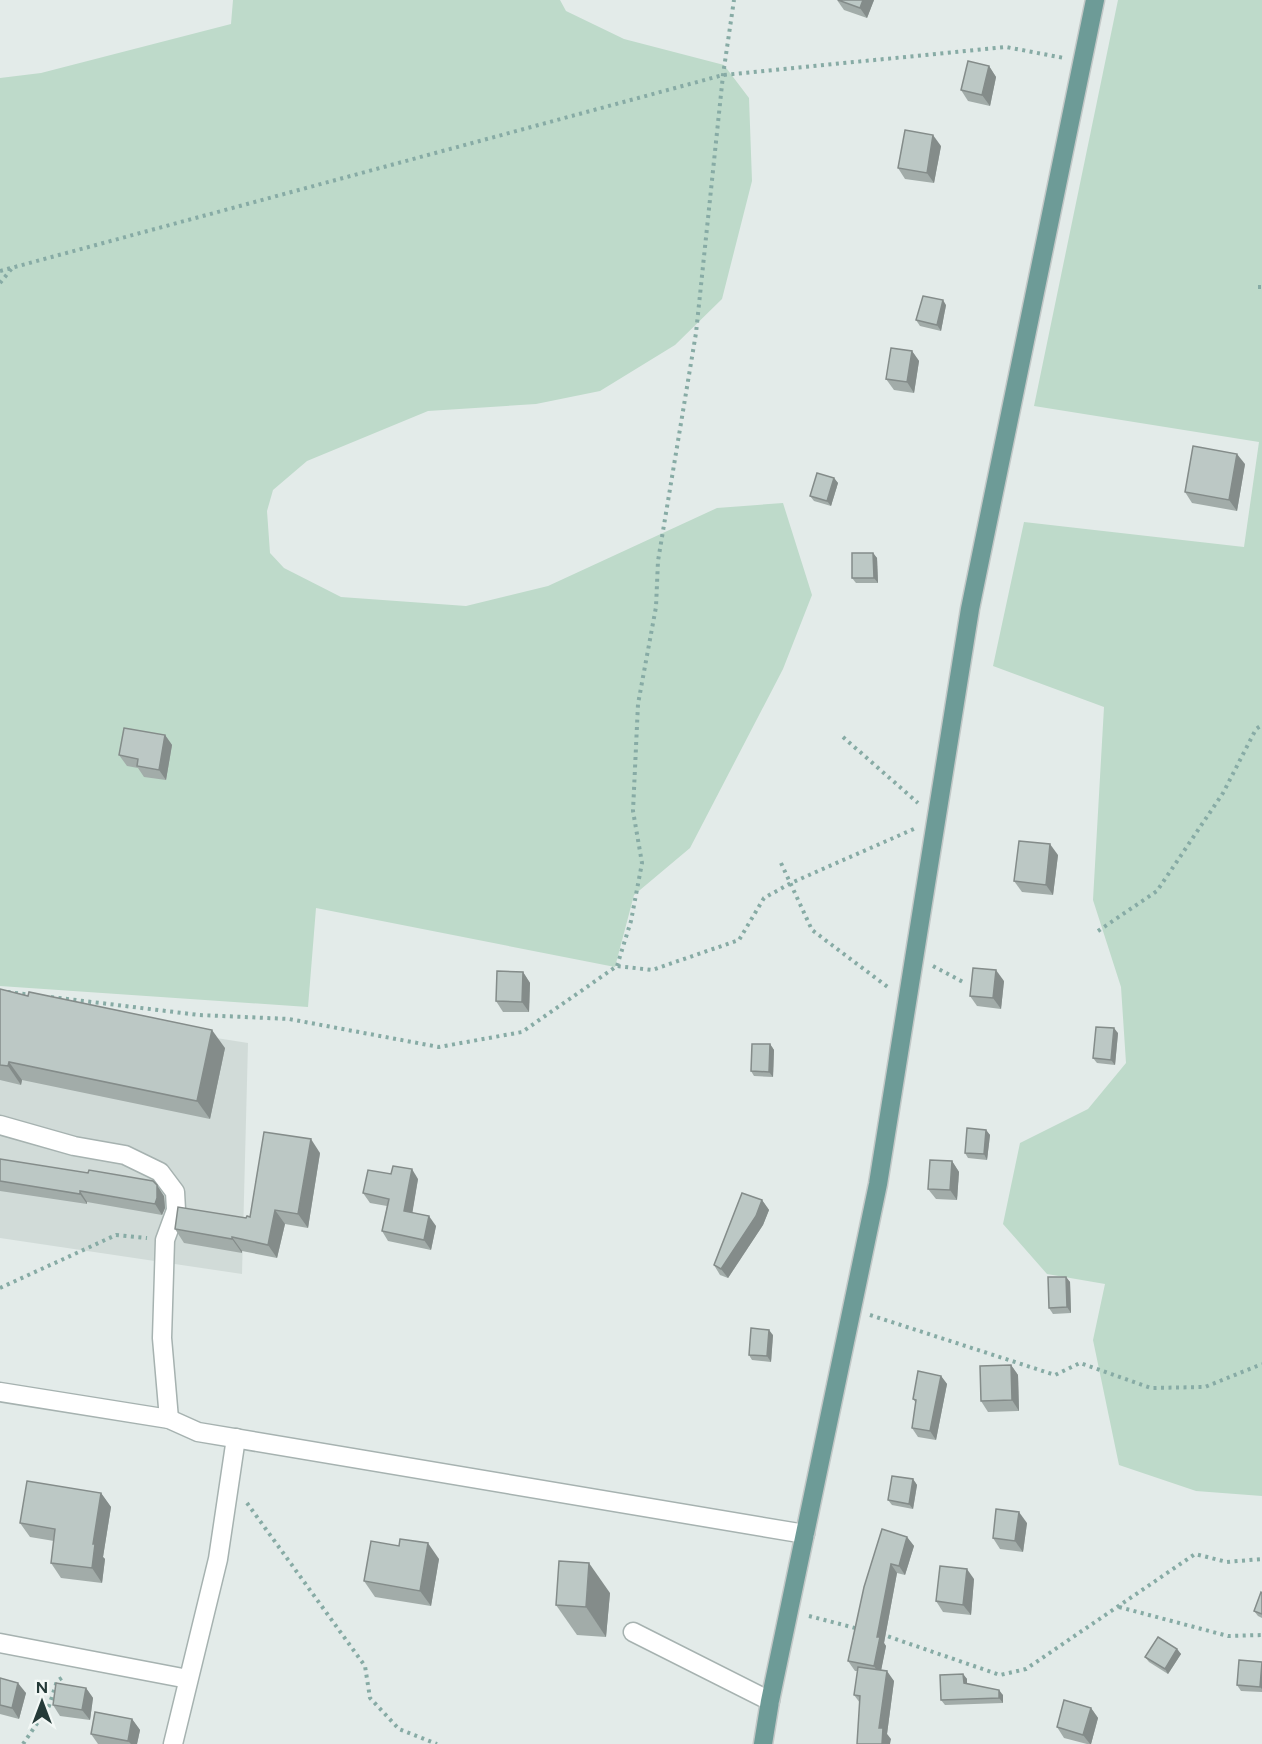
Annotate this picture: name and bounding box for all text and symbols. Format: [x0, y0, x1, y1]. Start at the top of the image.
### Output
north arrow [12, 1672, 72, 1732]
text: N [36, 1678, 48, 1697]

